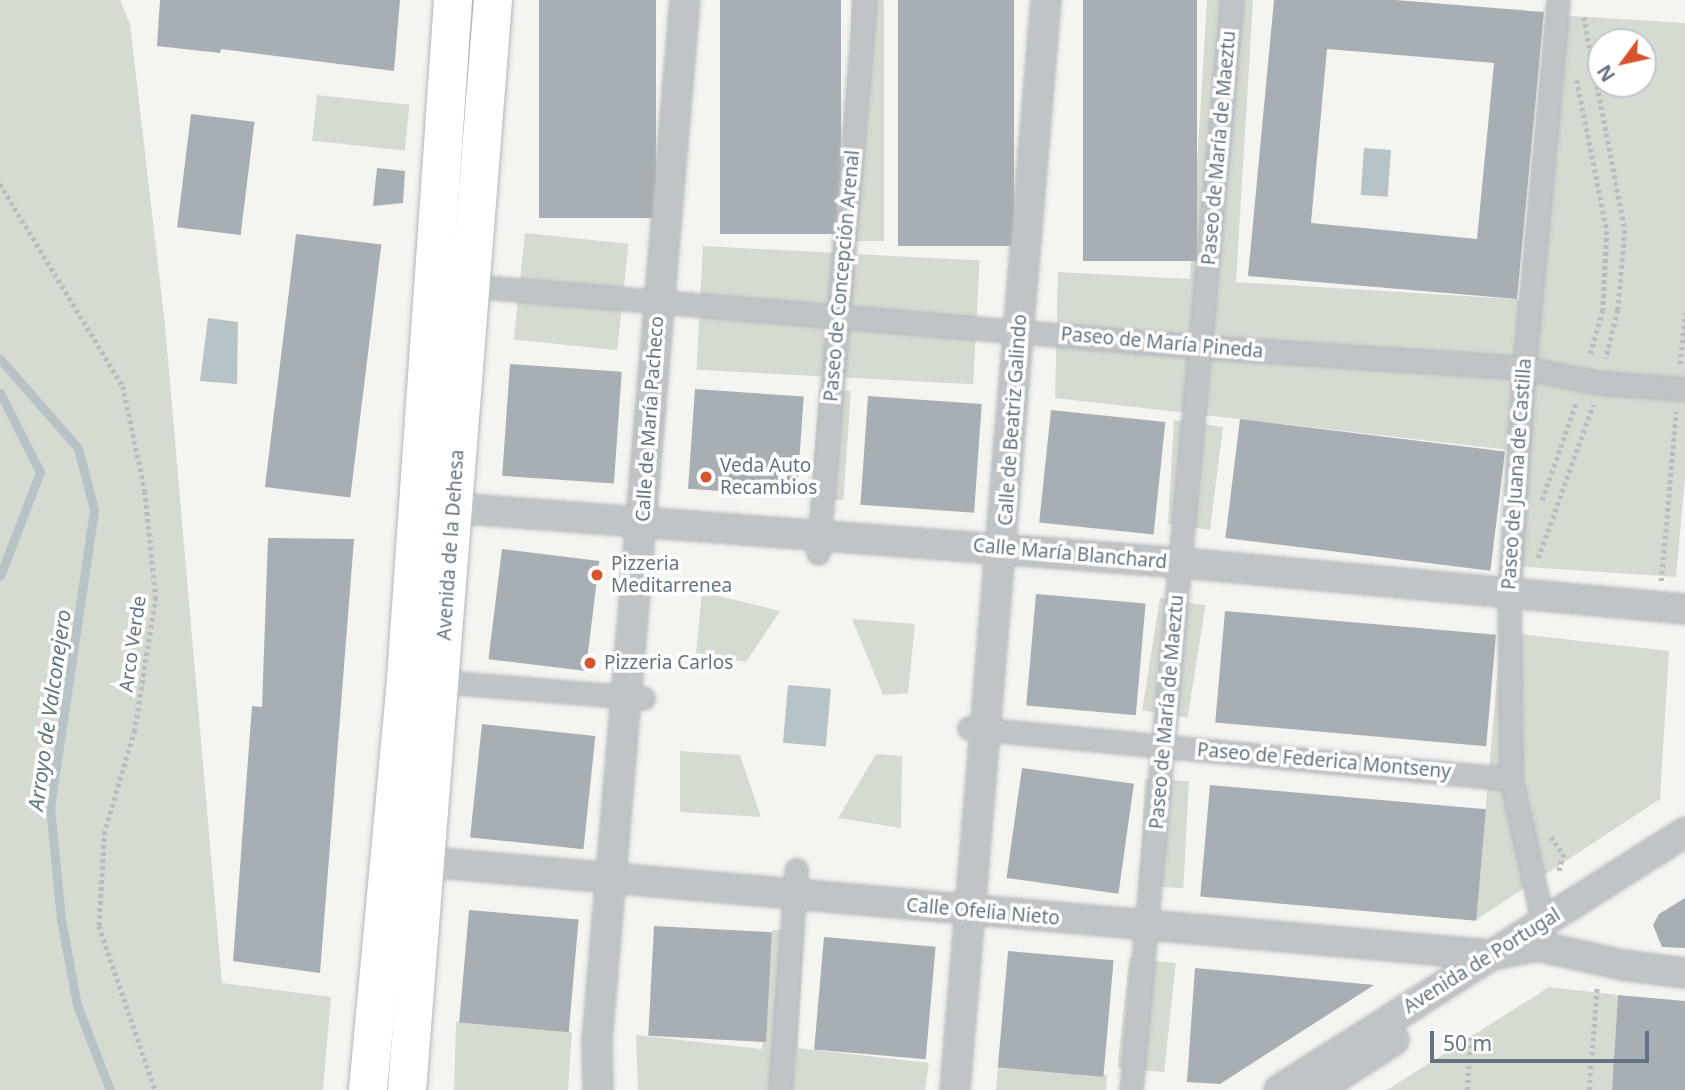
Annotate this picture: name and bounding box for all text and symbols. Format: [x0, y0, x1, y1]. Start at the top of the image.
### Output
north arrow [1587, 28, 1657, 98]
street label: Paseo de María de Maeztu [1197, 30, 1241, 266]
text: N [1591, 60, 1621, 87]
street label: Paseo de Concepción Arenal [820, 149, 864, 403]
street label: Calle de Beatriz Galindo [994, 314, 1032, 526]
street label: Calle de María Pacheco [631, 315, 669, 523]
street label: Paseo de María Pineda [1060, 323, 1264, 363]
street label: Paseo de Juana de Castilla [1498, 357, 1536, 591]
street label: Avenida de la Dehesa [433, 449, 469, 641]
place label: Veda Auto Recambios [720, 455, 817, 499]
marker: Veda Auto Recambios [698, 469, 714, 485]
street label: Calle María Blanchard [972, 534, 1168, 574]
place label: Pizzeria Meditarrenea [611, 553, 732, 597]
marker: Pizzeria Meditarrenea [589, 567, 605, 583]
street label: Paseo de María de Maeztu [1145, 594, 1189, 830]
street label: Arco Verde [115, 595, 151, 693]
water label: Arroyo de Valconejero [22, 608, 76, 812]
place label: Pizzeria Carlos [604, 652, 733, 674]
marker: Pizzeria Carlos [582, 655, 598, 671]
street label: Paseo de Federica Montseny [1196, 739, 1452, 783]
street label: Calle Ofelia Nieto [905, 894, 1061, 930]
street label: Avenida de Portugal [1399, 904, 1565, 1018]
scale bar [1433, 1016, 1652, 1060]
text: 50 m [1443, 1029, 1492, 1057]

